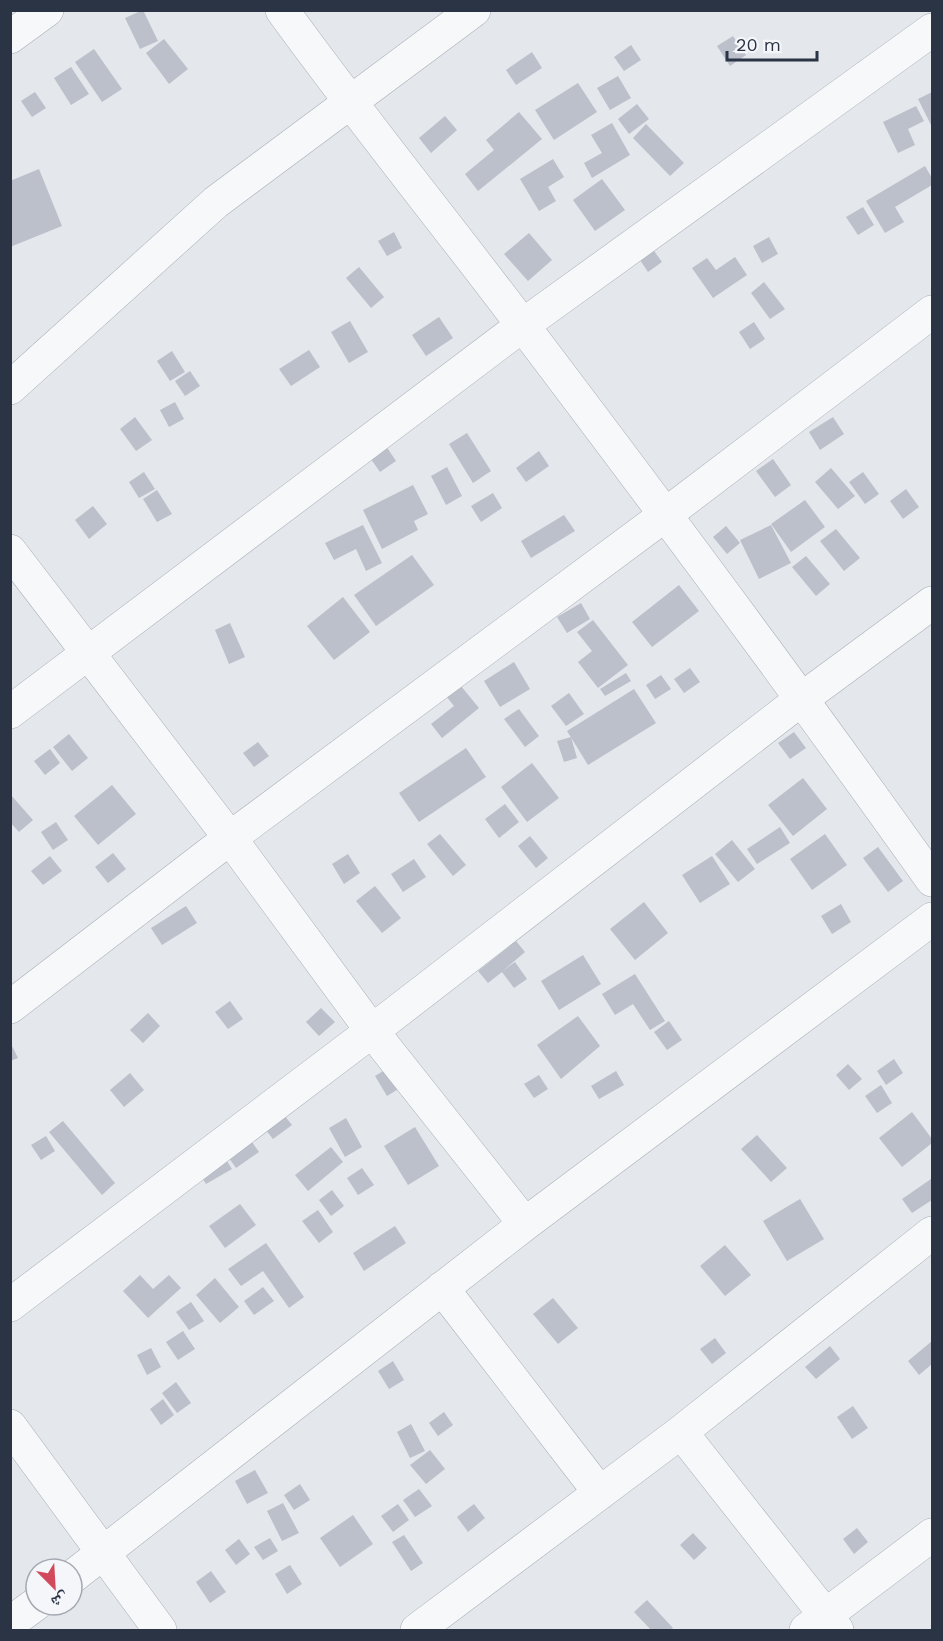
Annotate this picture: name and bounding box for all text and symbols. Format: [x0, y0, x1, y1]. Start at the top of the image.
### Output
scale bar [727, 24, 817, 62]
text: 20 m [736, 34, 781, 55]
north arrow [24, 1557, 84, 1617]
text: ش [48, 1588, 72, 1612]

